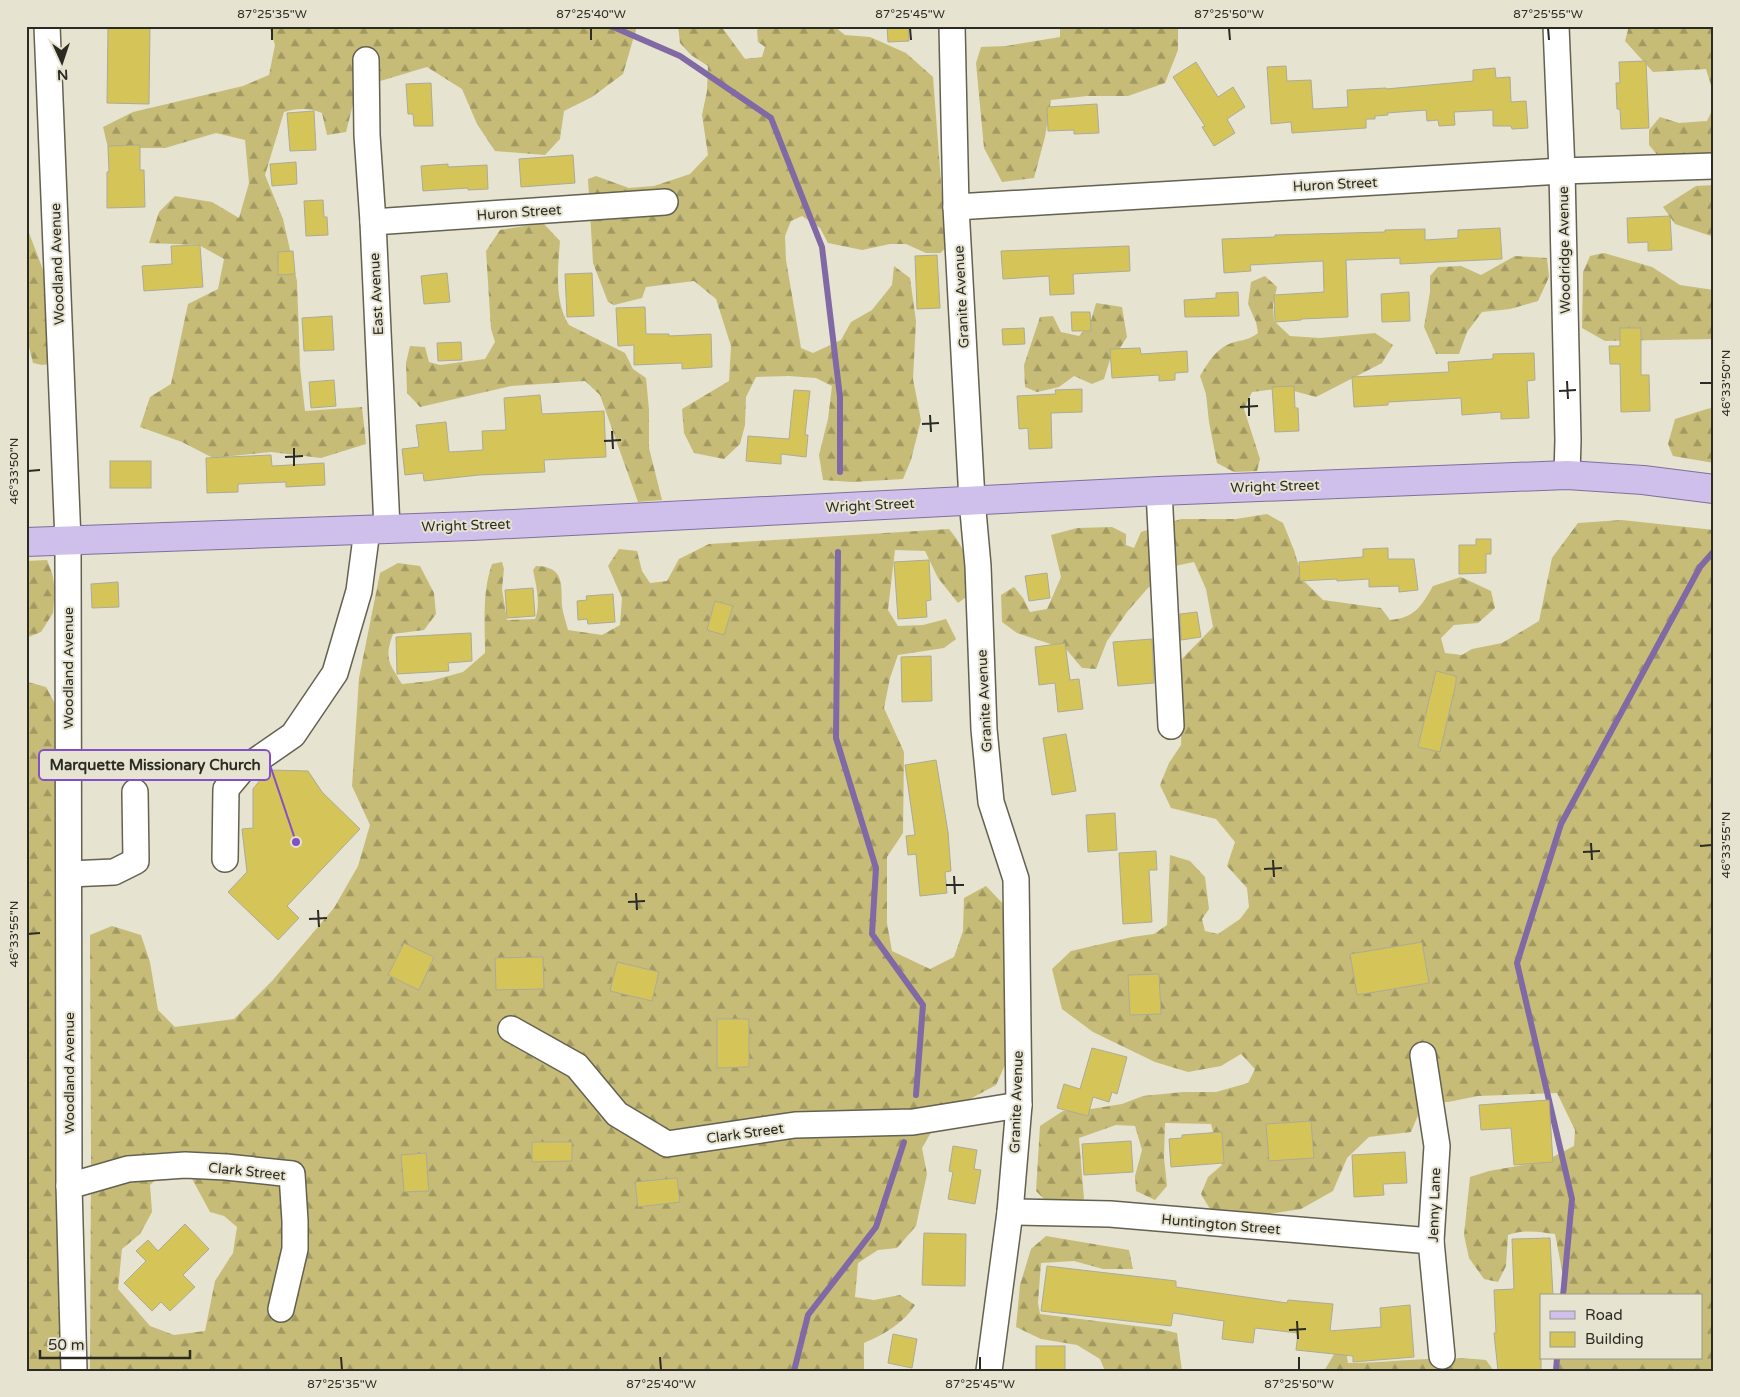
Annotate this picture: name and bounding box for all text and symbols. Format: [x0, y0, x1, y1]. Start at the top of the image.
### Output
text: 87°25'35"W [237, 7, 307, 21]
text: 87°25'40"W [556, 7, 626, 21]
text: 87°25'45"W [875, 7, 945, 21]
text: 87°25'50"W [1194, 7, 1264, 21]
text: 87°25'55"W [1513, 7, 1583, 21]
north arrow [38, 38, 88, 88]
text: N [57, 66, 69, 83]
street label: Huron Street [1292, 174, 1378, 195]
street label: Woodridge Avenue [1555, 186, 1574, 314]
street label: Huron Street [476, 201, 563, 224]
street label: Woodland Avenue [47, 203, 68, 325]
street label: Granite Avenue [950, 245, 973, 349]
street label: East Avenue [366, 252, 387, 336]
text: 46°33'50"N [1719, 350, 1733, 416]
text: 46°33'50"N [7, 438, 21, 504]
street label: Wright Street [1230, 476, 1321, 497]
street label: Wright Street [825, 495, 916, 516]
street label: Wright Street [421, 515, 512, 536]
street label: Woodland Avenue [60, 607, 77, 729]
street label: Granite Avenue [973, 649, 996, 753]
callout: Marquette Missionary Church [39, 750, 270, 780]
text: Marquette Missionary Church [49, 756, 261, 775]
text: 46°33'55"N [1719, 812, 1733, 878]
text: 46°33'55"N [7, 901, 21, 967]
street label: Woodland Avenue [61, 1012, 78, 1134]
street label: Granite Avenue [1006, 1050, 1027, 1154]
street label: Clark Street [705, 1120, 785, 1147]
street label: Clark Street [207, 1159, 287, 1184]
street label: Jenny Lane [1425, 1167, 1444, 1243]
street label: Huntington Street [1161, 1211, 1282, 1238]
legend [1540, 1294, 1702, 1360]
text: Road [1585, 1306, 1623, 1324]
scale bar [40, 1327, 190, 1359]
text: Building [1585, 1330, 1644, 1348]
text: 50 m [48, 1336, 85, 1354]
text: 87°25'35"W [307, 1377, 377, 1391]
text: 87°25'40"W [626, 1377, 696, 1391]
text: 87°25'45"W [945, 1377, 1015, 1391]
text: 87°25'50"W [1264, 1377, 1334, 1391]

